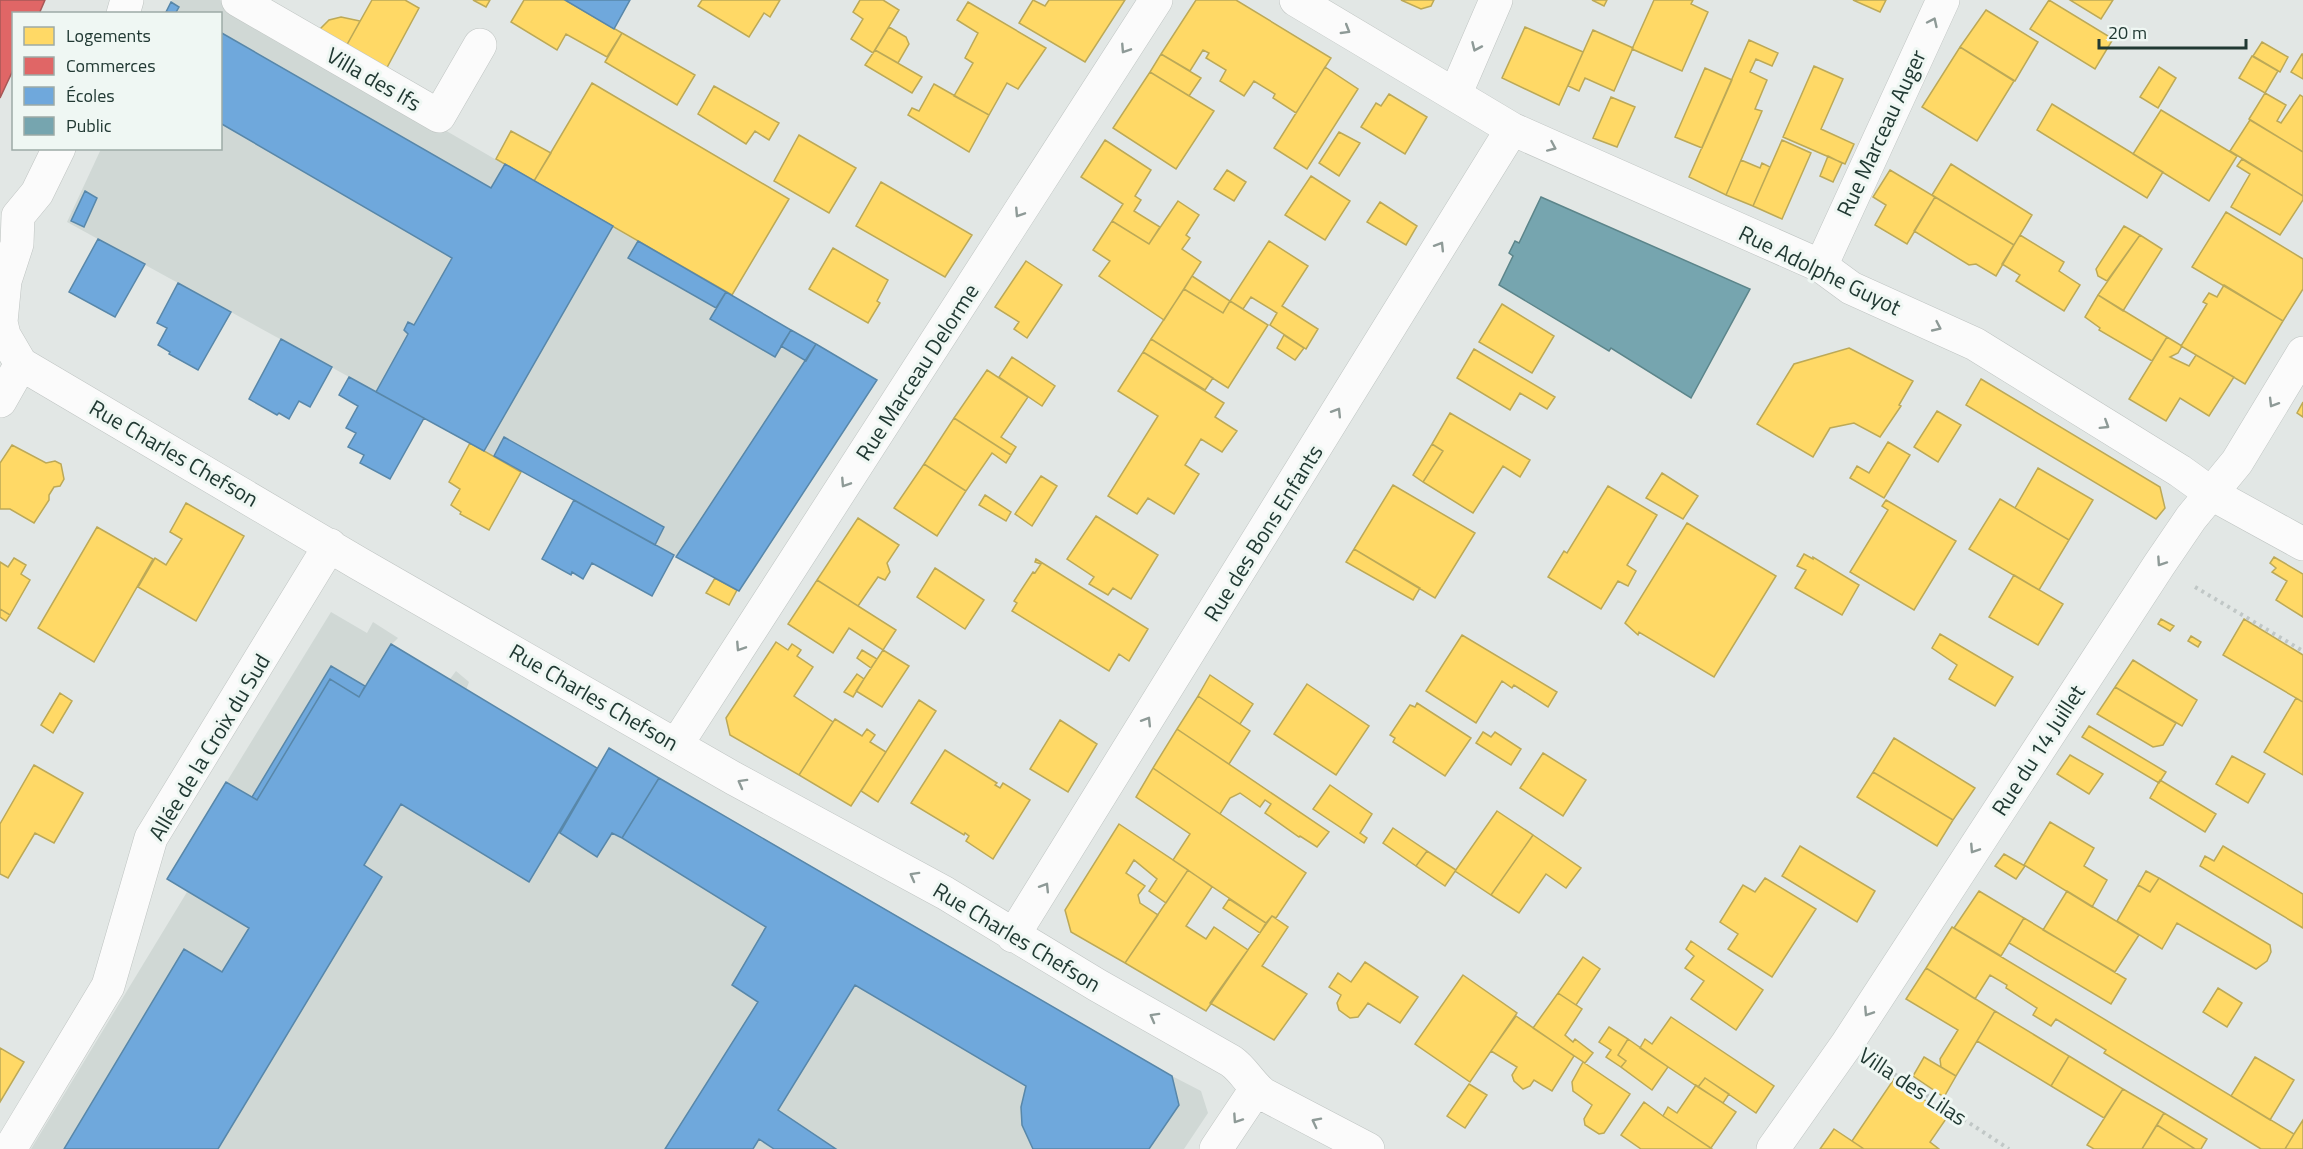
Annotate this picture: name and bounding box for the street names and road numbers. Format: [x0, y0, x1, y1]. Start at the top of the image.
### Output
street label: Villa des Ifs [320, 38, 428, 120]
street label: Rue Marceau Auger [1827, 43, 1935, 222]
street label: Rue Adolphe Guyot [1733, 216, 1907, 324]
street label: Rue Marceau Delorme [847, 277, 987, 467]
street label: Rue Charles Chefson [83, 391, 265, 515]
street label: Rue des Bons Enfants [1195, 438, 1331, 628]
street label: Rue Charles Chefson [503, 635, 685, 759]
street label: Allée de la Croix du Sud [140, 647, 278, 847]
street label: Rue du 14 Juillet [1983, 677, 2093, 822]
street label: Rue Charles Chefson [927, 873, 1107, 1001]
street label: Villa des Lilas [1852, 1038, 1974, 1134]

